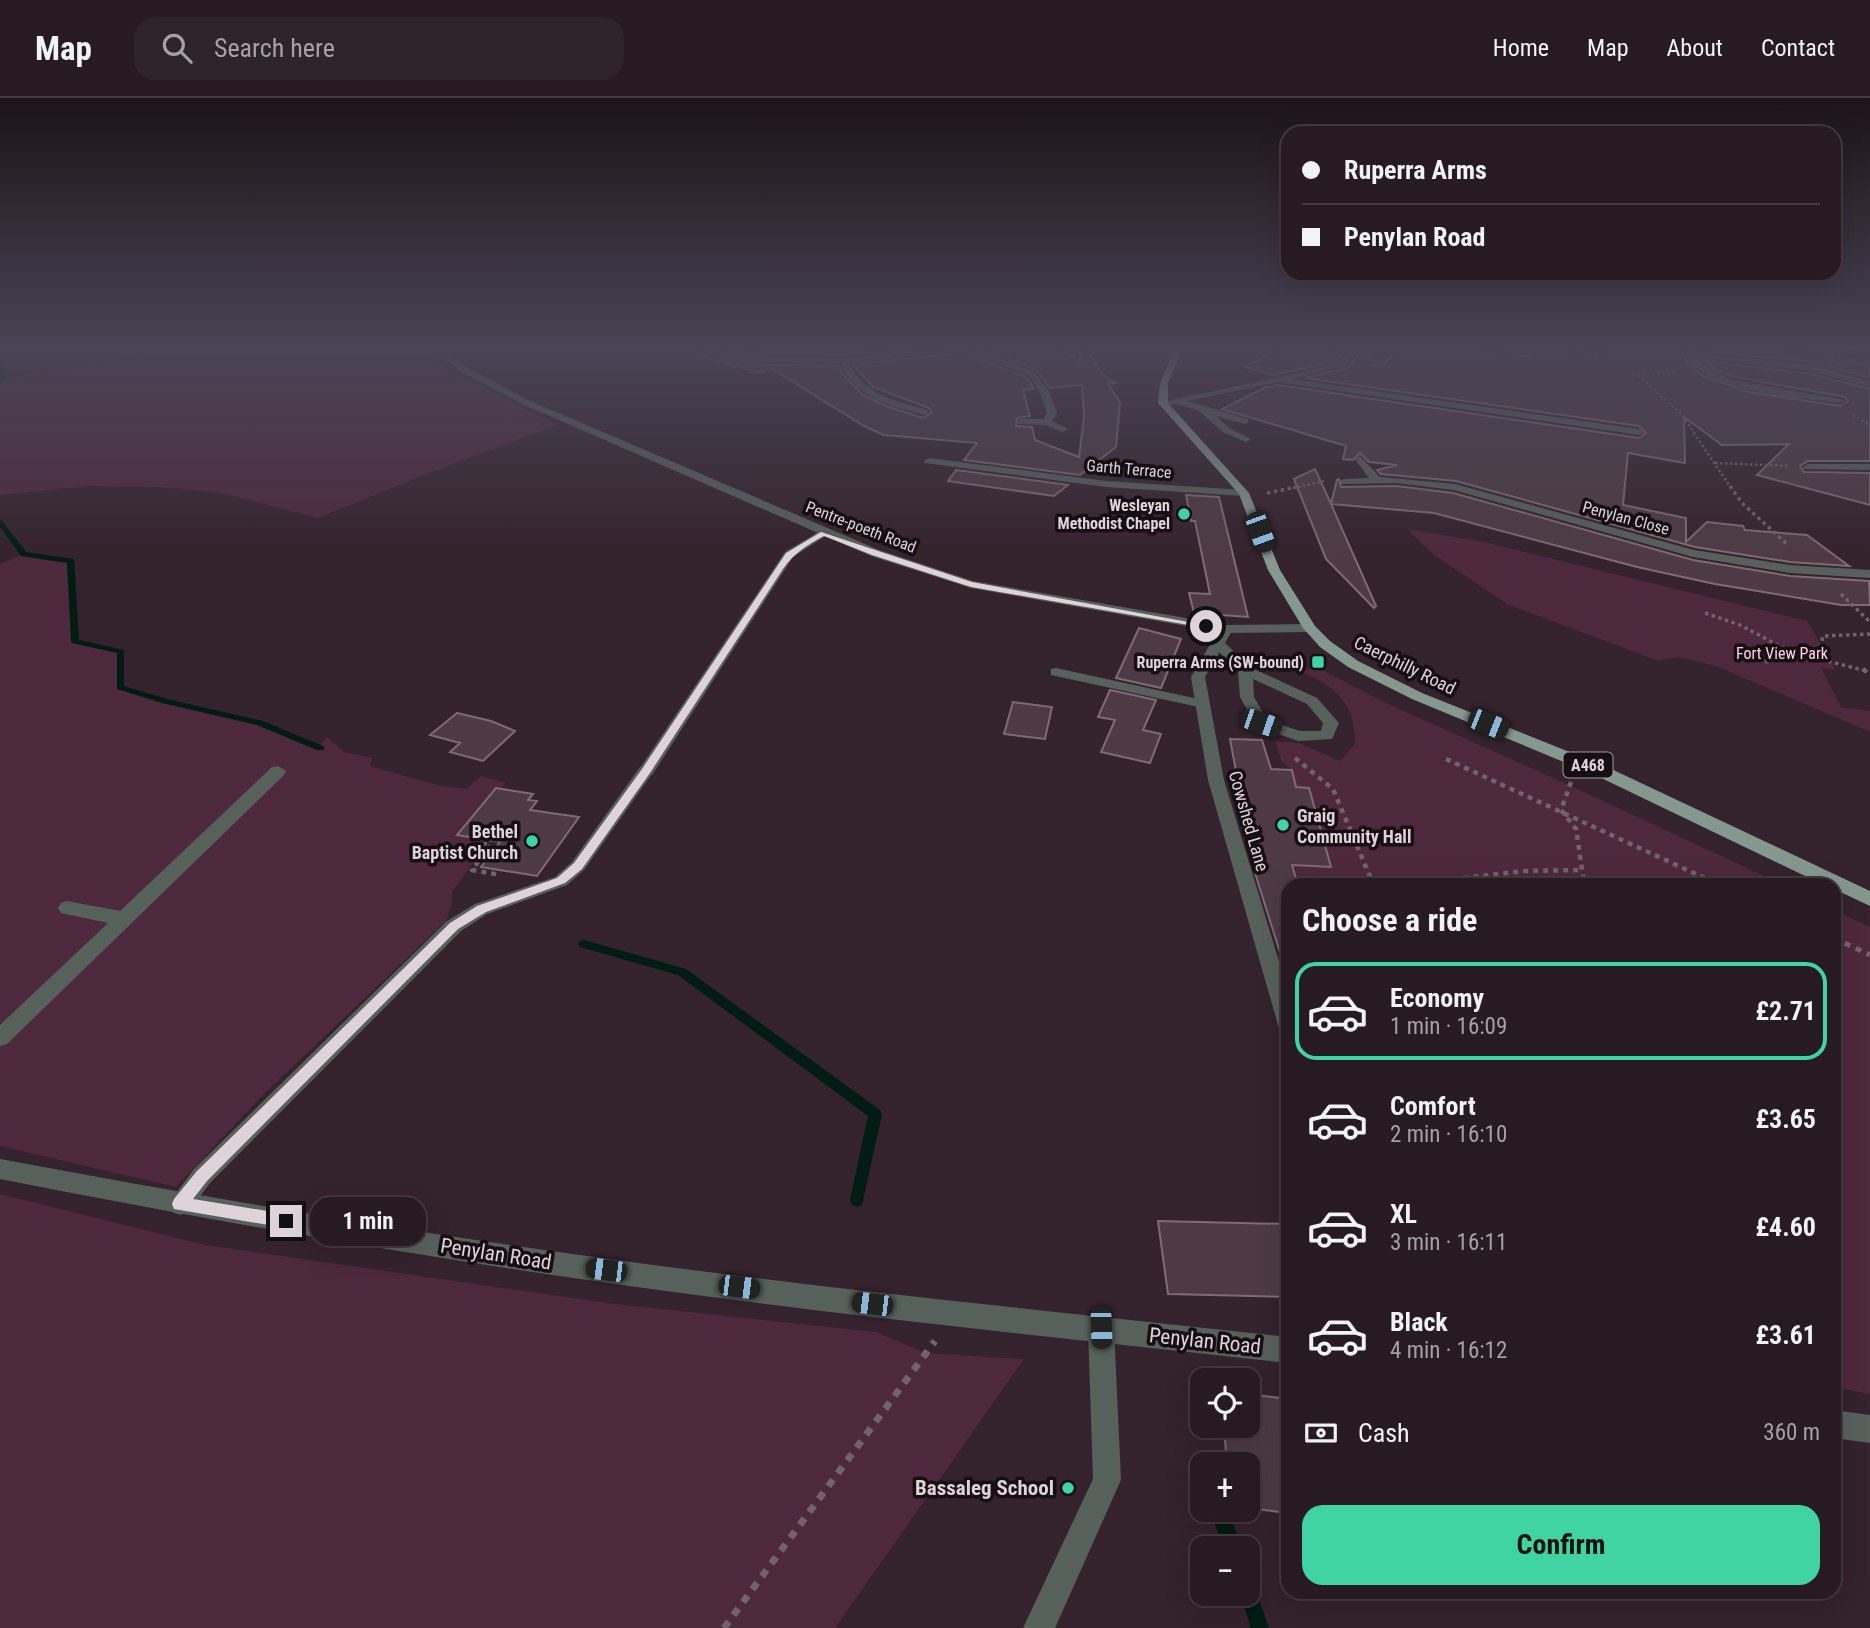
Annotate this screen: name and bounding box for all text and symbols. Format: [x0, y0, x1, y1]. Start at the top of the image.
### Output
search box [134, 17, 624, 80]
text: Map [35, 29, 92, 68]
icon: search [158, 29, 196, 67]
text: Search here [214, 33, 335, 63]
text: Home [1493, 34, 1549, 62]
text: Map [1587, 34, 1629, 62]
text: About [1667, 34, 1723, 62]
text: Contact [1761, 34, 1835, 62]
text: Ruperra Arms [1344, 155, 1487, 185]
text: Penylan Road [1344, 222, 1485, 252]
street label: Garth Terrace [1086, 456, 1172, 482]
place label: Wesleyan Methodist Chapel [1058, 496, 1170, 533]
street label: Pentre-poeth Road [803, 497, 919, 557]
street label: Penylan Close [1581, 497, 1671, 539]
marker: Wesleyan Methodist Chapel [1176, 506, 1192, 522]
car [1243, 509, 1278, 555]
route start [1190, 610, 1222, 642]
street label: Caerphilly Road [1351, 631, 1459, 699]
park label: Fort View Park [1736, 644, 1829, 663]
place label: Ruperra Arms (SW-bound) [1137, 653, 1304, 672]
marker: Ruperra Arms (SW-bound) [1310, 654, 1326, 670]
car [1238, 706, 1285, 740]
car [1465, 706, 1512, 742]
road number: A468 [1564, 752, 1612, 778]
street label: Cowshed Lane [1225, 768, 1273, 874]
place label: Graig Community Hall [1297, 805, 1411, 847]
marker: Graig Community Hall [1275, 817, 1291, 833]
place label: Bethel Baptist Church [412, 821, 518, 863]
marker: Bethel Baptist Church [524, 833, 540, 849]
text: Choose a ride [1302, 901, 1477, 939]
icon: car [1306, 980, 1369, 1043]
text: Economy [1390, 983, 1484, 1013]
text: £2.71 [1755, 996, 1816, 1026]
text: 1 min · 16:09 [1390, 1013, 1507, 1040]
icon: car [1306, 1088, 1369, 1151]
text: Comfort [1390, 1091, 1476, 1121]
text: £3.65 [1755, 1104, 1816, 1134]
text: 2 min · 16:10 [1390, 1121, 1507, 1148]
callout: 1 min [310, 1196, 426, 1246]
icon: car [1306, 1196, 1369, 1259]
text: XL [1390, 1199, 1417, 1229]
route end [270, 1205, 302, 1237]
text: 1 min [342, 1208, 394, 1235]
text: £4.60 [1755, 1212, 1816, 1242]
text: 3 min · 16:11 [1390, 1229, 1507, 1256]
street label: Penylan Road [439, 1233, 553, 1275]
car [584, 1257, 629, 1283]
car [717, 1274, 762, 1300]
car [850, 1291, 895, 1317]
icon: car [1306, 1304, 1369, 1367]
car [1090, 1307, 1113, 1349]
text: Black [1390, 1307, 1448, 1337]
text: £3.61 [1755, 1320, 1816, 1350]
street label: Penylan Road [1148, 1323, 1262, 1359]
text: 4 min · 16:12 [1390, 1337, 1507, 1364]
map controls [1190, 1368, 1260, 1606]
button: locate [1190, 1368, 1260, 1438]
icon: cash [1302, 1414, 1340, 1452]
text: Cash [1358, 1418, 1410, 1448]
text: 360 m [1763, 1419, 1820, 1446]
button: + [1190, 1452, 1260, 1522]
place label: Bassaleg School [915, 1476, 1054, 1500]
marker: Bassaleg School [1060, 1480, 1076, 1496]
button: Confirm [1302, 1505, 1820, 1585]
button: − [1190, 1536, 1260, 1606]

